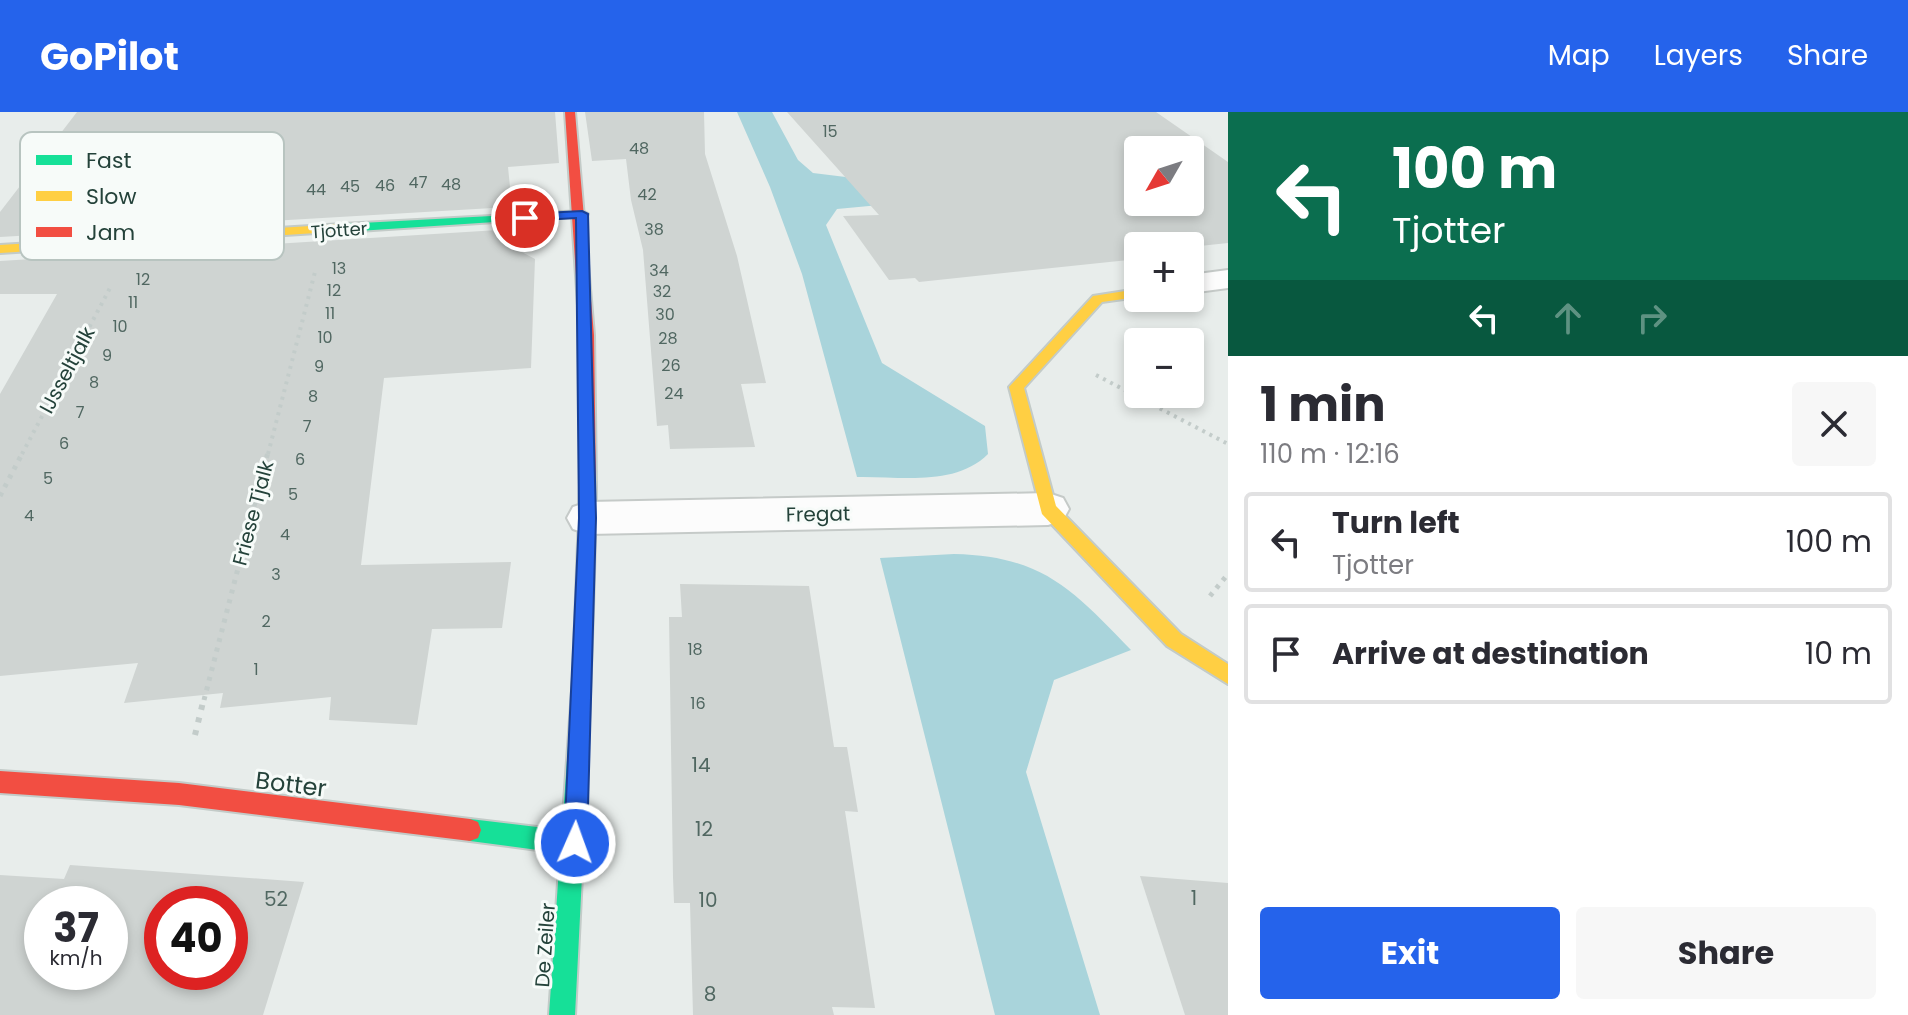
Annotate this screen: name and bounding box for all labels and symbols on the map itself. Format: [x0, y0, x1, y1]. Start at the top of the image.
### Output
house number: 15 [822, 120, 838, 143]
legend [20, 132, 284, 260]
north arrow [1124, 136, 1204, 216]
house number: 48 [629, 137, 649, 160]
text: Fast [86, 145, 131, 176]
house number: 47 [409, 171, 428, 194]
house number: 48 [441, 173, 461, 196]
house number: 46 [375, 174, 395, 197]
house number: 45 [340, 175, 360, 198]
house number: 44 [306, 178, 326, 201]
text: Slow [86, 181, 136, 212]
house number: 42 [637, 183, 657, 206]
pin [491, 184, 559, 252]
street label: Tjotter [310, 216, 368, 244]
text: Jam [86, 217, 135, 248]
house number: 38 [644, 218, 664, 241]
house number: 13 [332, 257, 346, 280]
house number: 34 [649, 259, 669, 282]
house number: 12 [136, 268, 150, 291]
house number: 12 [327, 279, 341, 302]
house number: 32 [653, 280, 671, 303]
house number: 11 [128, 291, 138, 314]
house number: 11 [325, 302, 335, 325]
house number: 30 [655, 303, 675, 326]
house number: 10 [112, 315, 128, 338]
street label: IJsseltjalk [32, 321, 102, 418]
house number: 10 [317, 326, 333, 349]
house number: 28 [658, 327, 678, 350]
house number: 9 [102, 344, 112, 367]
house number: 26 [661, 354, 681, 377]
house number: 9 [314, 355, 324, 378]
house number: 8 [89, 371, 99, 394]
house number: 24 [664, 382, 684, 405]
house number: 8 [308, 385, 318, 408]
house number: 7 [76, 401, 85, 424]
house number: 7 [303, 415, 312, 438]
house number: 6 [59, 432, 69, 455]
house number: 6 [295, 448, 305, 471]
street label: Friese Tjalk [226, 457, 281, 569]
house number: 5 [43, 467, 53, 490]
house number: 5 [288, 483, 298, 506]
street label: Fregat [786, 499, 850, 529]
house number: 4 [24, 504, 34, 527]
house number: 4 [280, 523, 290, 546]
house number: 3 [271, 563, 281, 586]
house number: 2 [261, 610, 271, 633]
house number: 18 [687, 638, 703, 661]
house number: 1 [253, 658, 259, 681]
house number: 16 [690, 692, 706, 715]
house number: 14 [692, 751, 710, 779]
street label: Botter [254, 763, 328, 805]
position arrow [533, 801, 617, 885]
house number: 12 [695, 815, 713, 843]
house number: 1 [1191, 884, 1197, 912]
house number: 52 [264, 885, 288, 913]
speed limit sign: 40 [144, 886, 248, 990]
house number: 10 [699, 886, 717, 914]
street label: De Zeiler [528, 902, 562, 988]
house number: 8 [704, 980, 716, 1008]

